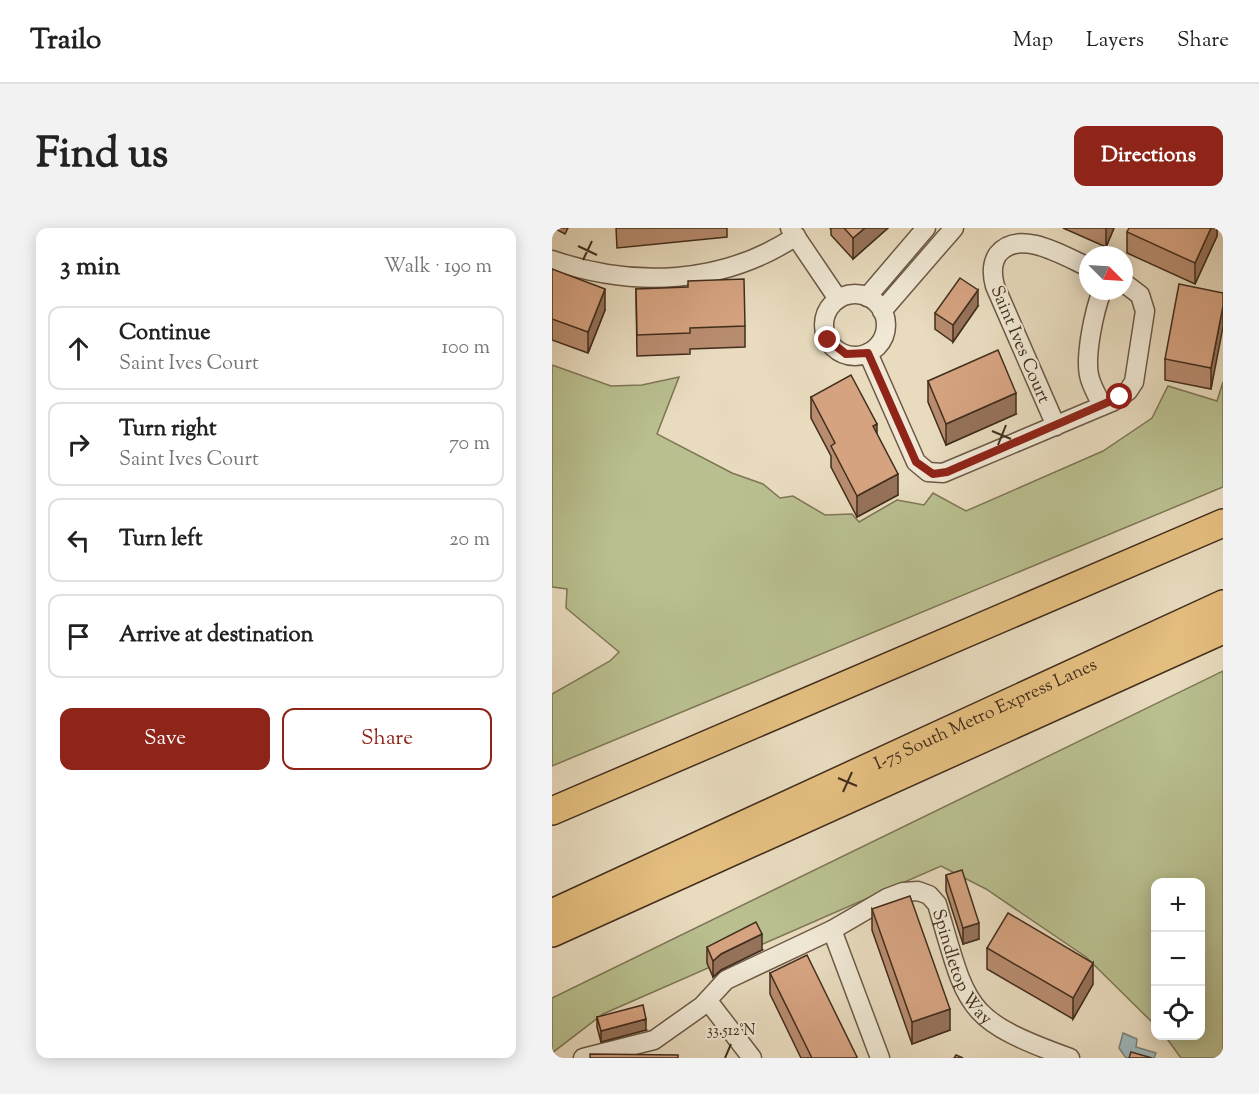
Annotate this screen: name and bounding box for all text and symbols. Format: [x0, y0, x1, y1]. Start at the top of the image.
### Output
text: Trailo [30, 21, 101, 61]
text: Map [1013, 26, 1053, 56]
text: Layers [1086, 26, 1144, 56]
text: Share [1177, 26, 1229, 56]
text: Find us [36, 126, 168, 186]
button: Directions [1074, 126, 1223, 186]
north arrow [1079, 246, 1133, 300]
text: 3 min [60, 249, 120, 286]
text: Walk · 190 m [384, 253, 492, 282]
street label: Saint Ives Court [983, 282, 1056, 408]
text: Continue [119, 318, 210, 350]
route end [814, 326, 840, 352]
icon: ahead [62, 332, 95, 365]
text: 100 m [441, 334, 490, 363]
text: Saint Ives Court [119, 350, 259, 379]
route start [1106, 383, 1132, 409]
text: Turn right [119, 414, 216, 446]
icon: right [62, 428, 95, 461]
text: 70 m [449, 430, 490, 459]
text: Saint Ives Court [119, 446, 259, 475]
icon: left [62, 524, 95, 557]
text: Turn left [119, 524, 202, 556]
text: 20 m [449, 526, 490, 555]
icon: arrive [62, 620, 95, 653]
text: Arrive at destination [119, 620, 314, 652]
street label: I-75 South Metro Express Lanes [870, 653, 1102, 778]
button: Save [60, 708, 270, 770]
button: Share [282, 708, 492, 770]
map controls [1151, 878, 1205, 1040]
button: + [1151, 878, 1205, 932]
street label: Spindletop Way [924, 906, 997, 1032]
button: − [1151, 932, 1205, 986]
button: locate [1151, 986, 1205, 1040]
text: 33.512°N [707, 1021, 755, 1042]

